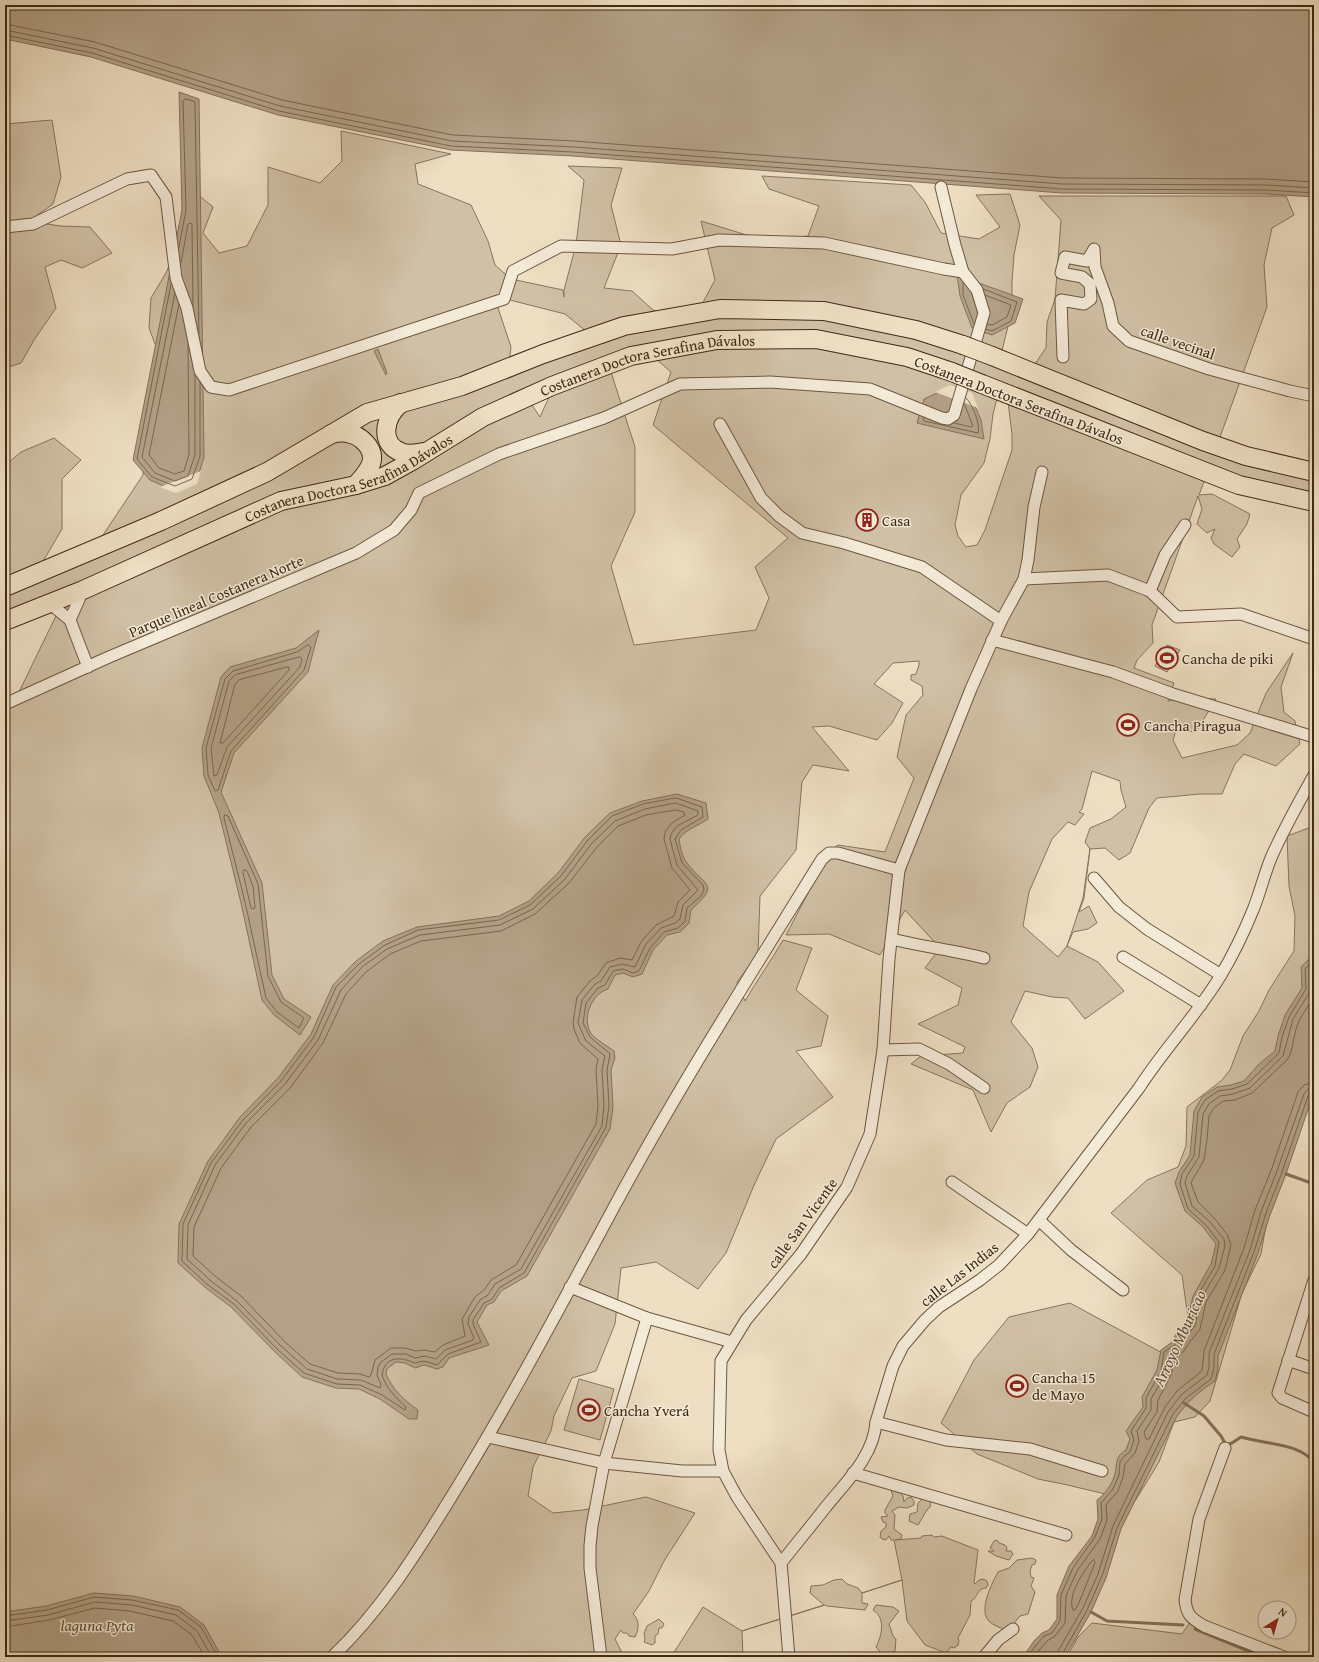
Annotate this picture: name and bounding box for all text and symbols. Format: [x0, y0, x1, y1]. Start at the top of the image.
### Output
street label: calle vecinal [1138, 319, 1218, 365]
street label: Costanera Doctora Serafina Dávalos [536, 329, 755, 401]
street label: Costanera Doctora Serafina Dávalos [911, 350, 1127, 450]
street label: Costanera Doctora Serafina Dávalos [241, 428, 456, 527]
building icon: Casa [854, 507, 880, 533]
place label: Casa [882, 510, 910, 531]
street label: Parque lineal Costanera Norte [125, 550, 307, 642]
sports icon: Cancha de piki [1154, 645, 1180, 671]
place label: Cancha de piki [1182, 648, 1273, 669]
sports icon: Cancha Piragua [1115, 712, 1141, 738]
place label: Cancha Piragua [1144, 715, 1241, 736]
street label: calle San Vicente [762, 1173, 842, 1273]
street label: calle Las Indias [915, 1237, 1003, 1311]
water label: Arroyo Mburicao [1146, 1286, 1212, 1391]
place label: Cancha 15 de Mayo [1032, 1367, 1095, 1405]
sports icon: Cancha 15 de Mayo [1004, 1373, 1030, 1399]
sports icon: Cancha Yverá [576, 1397, 602, 1423]
place label: Cancha Yverá [604, 1400, 689, 1421]
north arrow [1257, 1600, 1297, 1640]
text: N [1275, 1603, 1291, 1621]
water label: laguna Pyta [60, 1613, 134, 1637]

